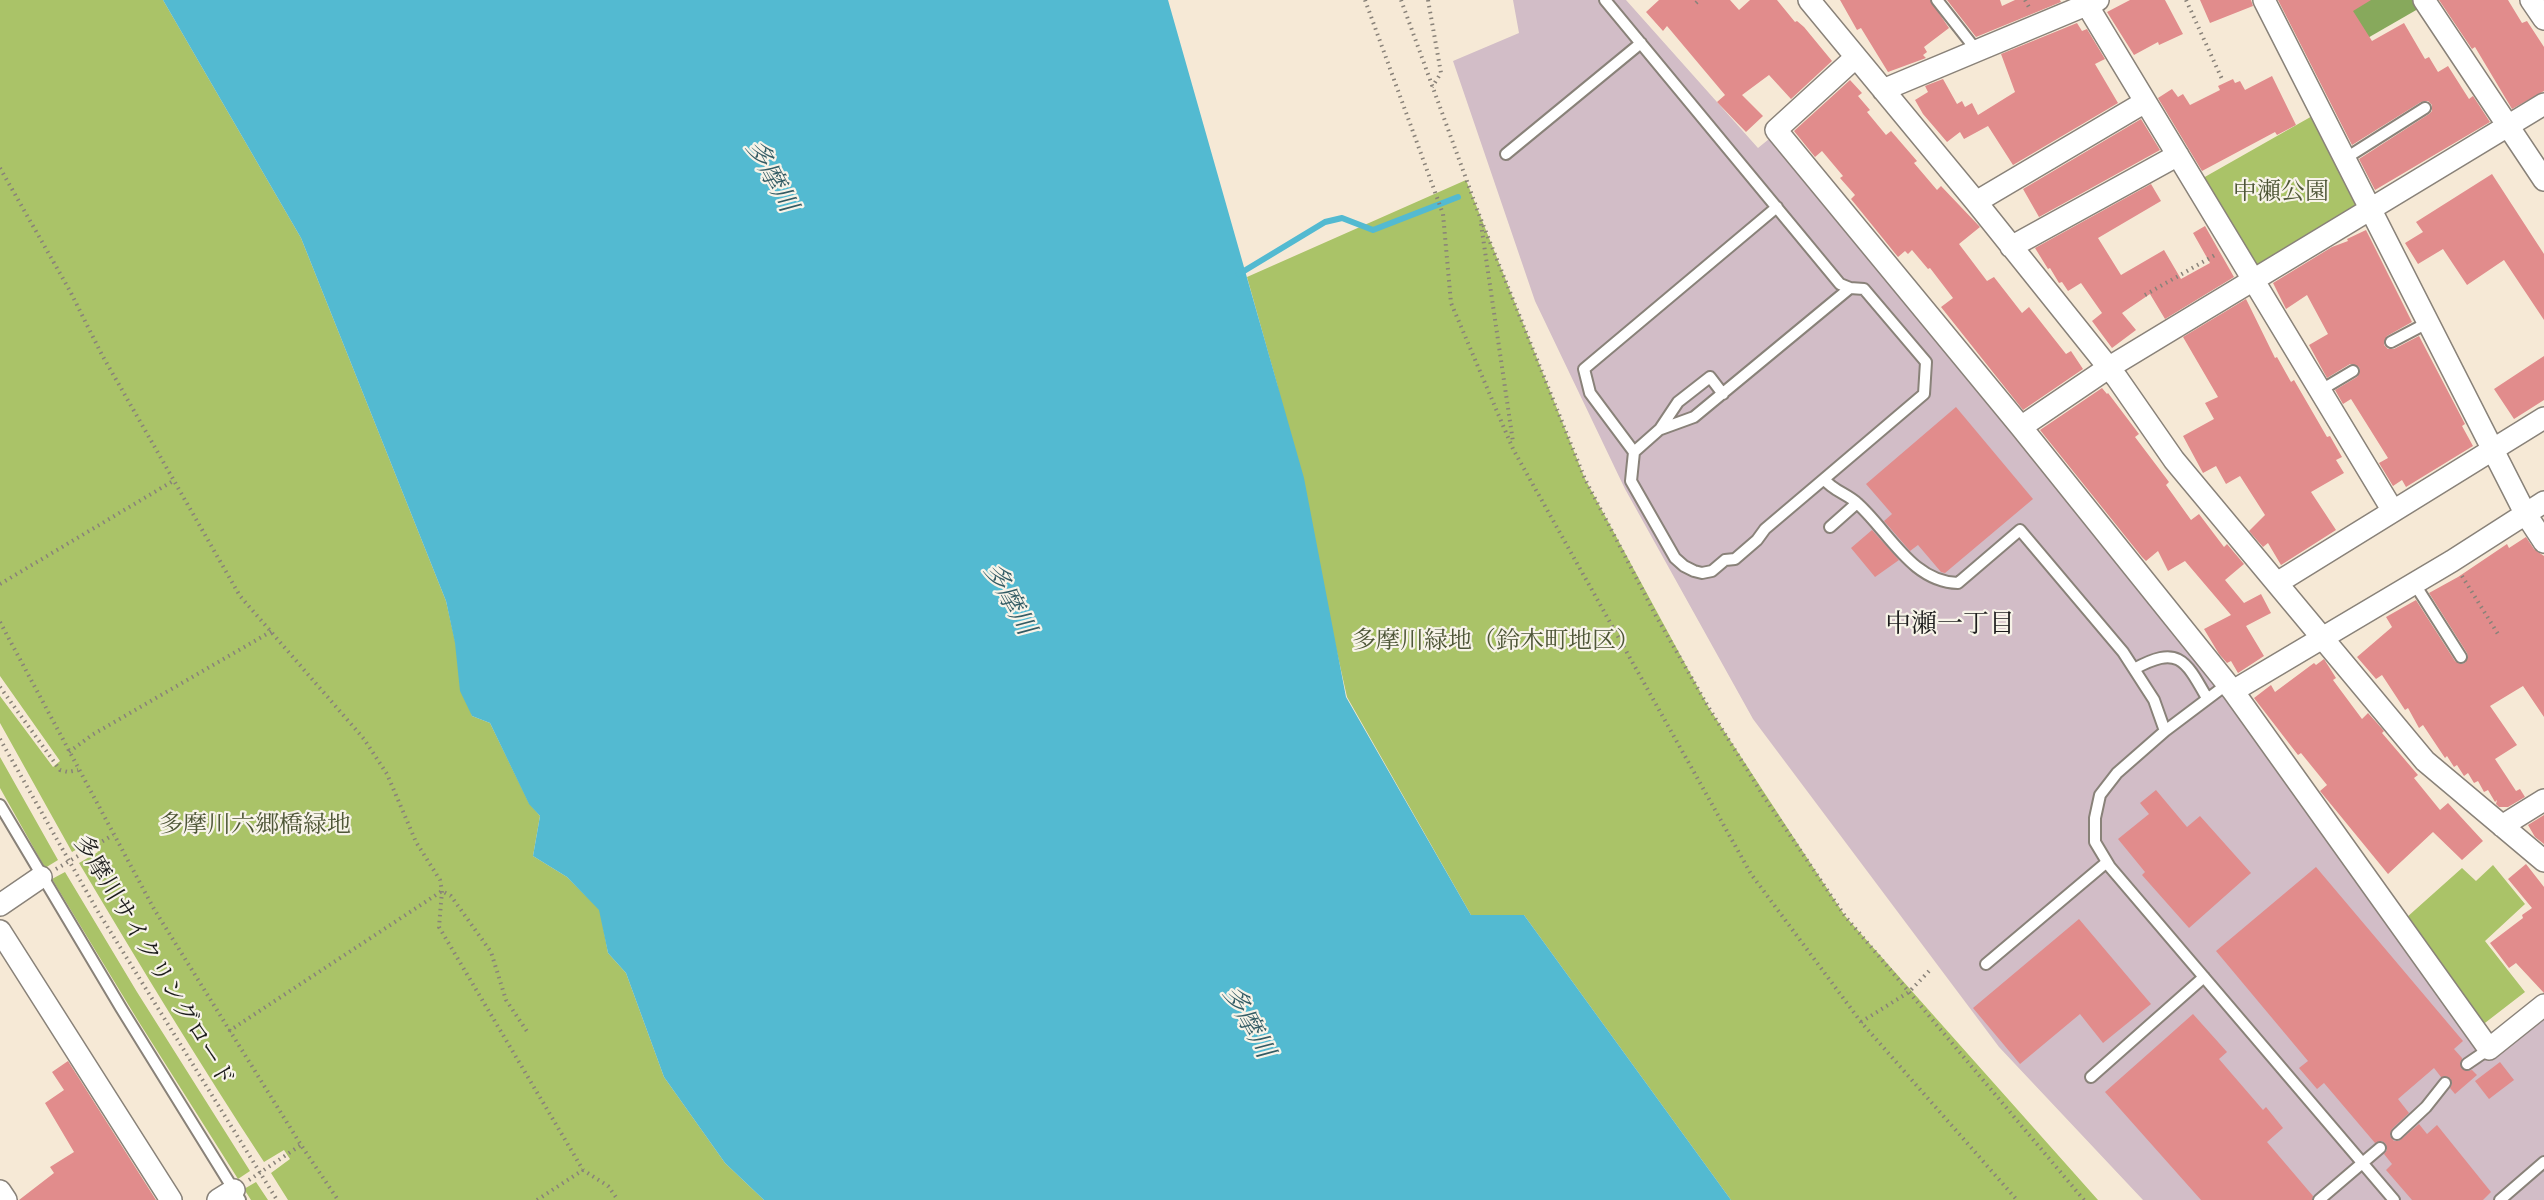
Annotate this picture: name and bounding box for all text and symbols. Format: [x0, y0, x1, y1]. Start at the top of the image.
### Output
water label: 多摩川 [736, 135, 802, 219]
park label: 中瀬公園 [2233, 180, 2329, 208]
water label: 多摩川 [974, 558, 1040, 642]
district label: 中瀬一丁目 [1885, 611, 2015, 643]
park label: 多摩川緑地（鈴木町地区） [1352, 629, 1640, 657]
park label: 多摩川六郷橋緑地 [159, 813, 351, 841]
street label: 多摩川サイクリングロード [65, 831, 239, 1093]
water label: 多摩川 [1213, 981, 1279, 1065]

